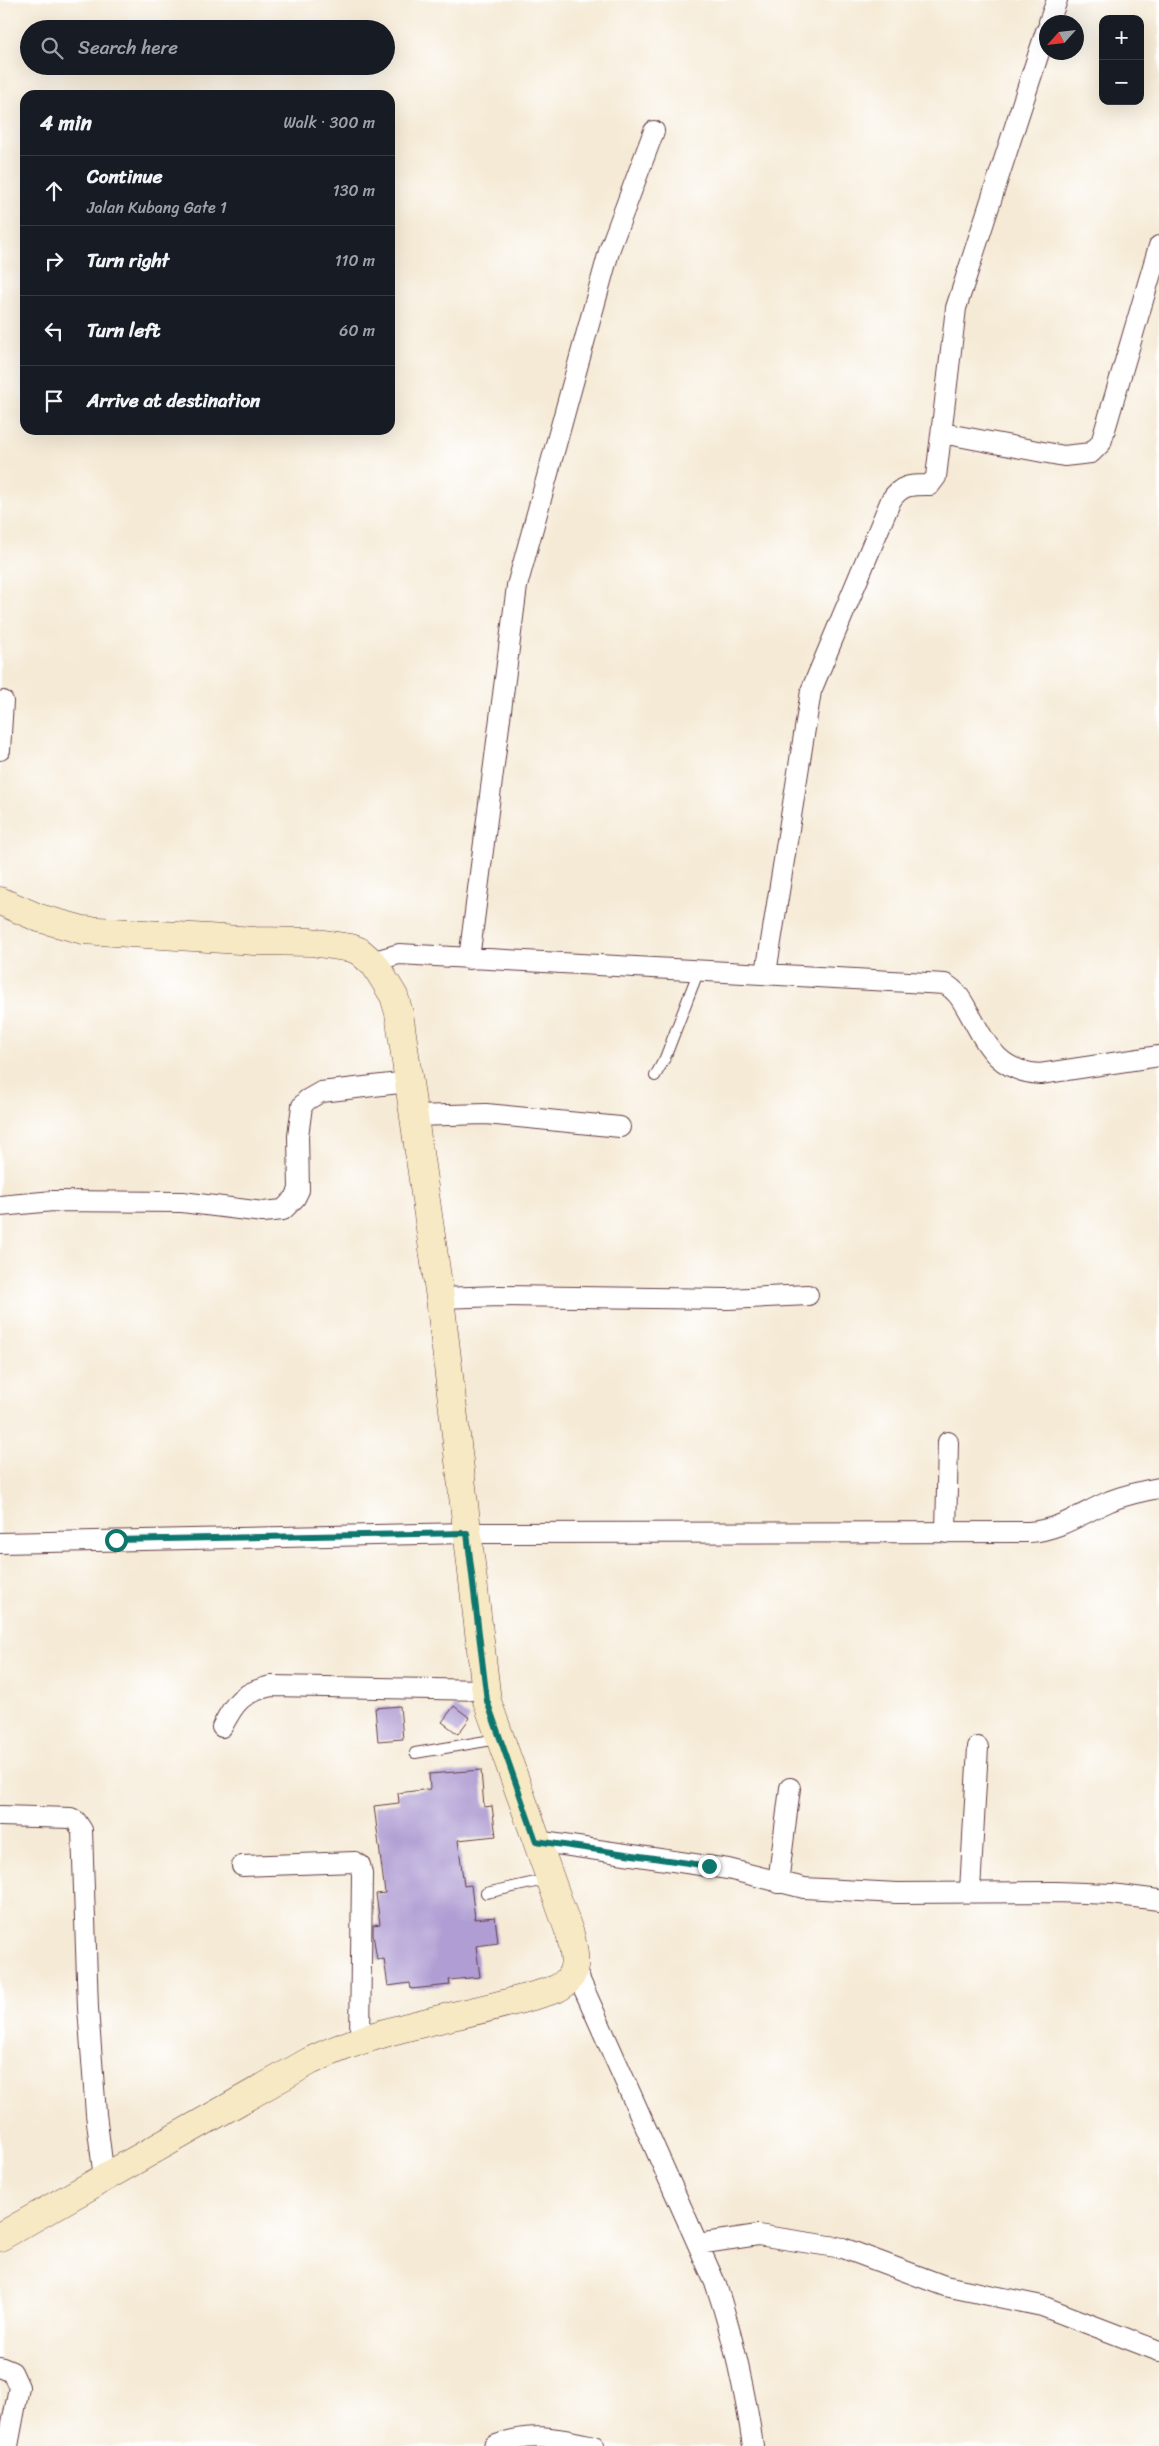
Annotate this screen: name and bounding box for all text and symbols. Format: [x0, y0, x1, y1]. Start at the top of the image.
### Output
north arrow [1039, 15, 1084, 60]
map controls [1099, 15, 1144, 105]
button: + [1099, 15, 1144, 60]
search box [20, 20, 395, 75]
text: Search here [78, 31, 178, 64]
icon: search [38, 34, 66, 62]
button: − [1099, 60, 1144, 105]
text: 4 min [40, 104, 92, 142]
text: Walk · 300 m [284, 108, 375, 137]
text: Continue [87, 160, 163, 193]
text: 130 m [333, 176, 375, 205]
icon: ahead [40, 177, 68, 205]
text: Jalan Kubang Gate 1 [87, 193, 227, 222]
text: Turn right [87, 244, 169, 277]
text: 110 m [335, 246, 375, 275]
icon: right [40, 247, 68, 275]
text: Turn left [87, 314, 160, 347]
text: 60 m [339, 316, 375, 345]
icon: left [40, 317, 68, 345]
text: Arrive at destination [87, 384, 260, 417]
icon: arrive [40, 387, 68, 415]
route start [105, 1529, 128, 1552]
route end [698, 1855, 721, 1878]

